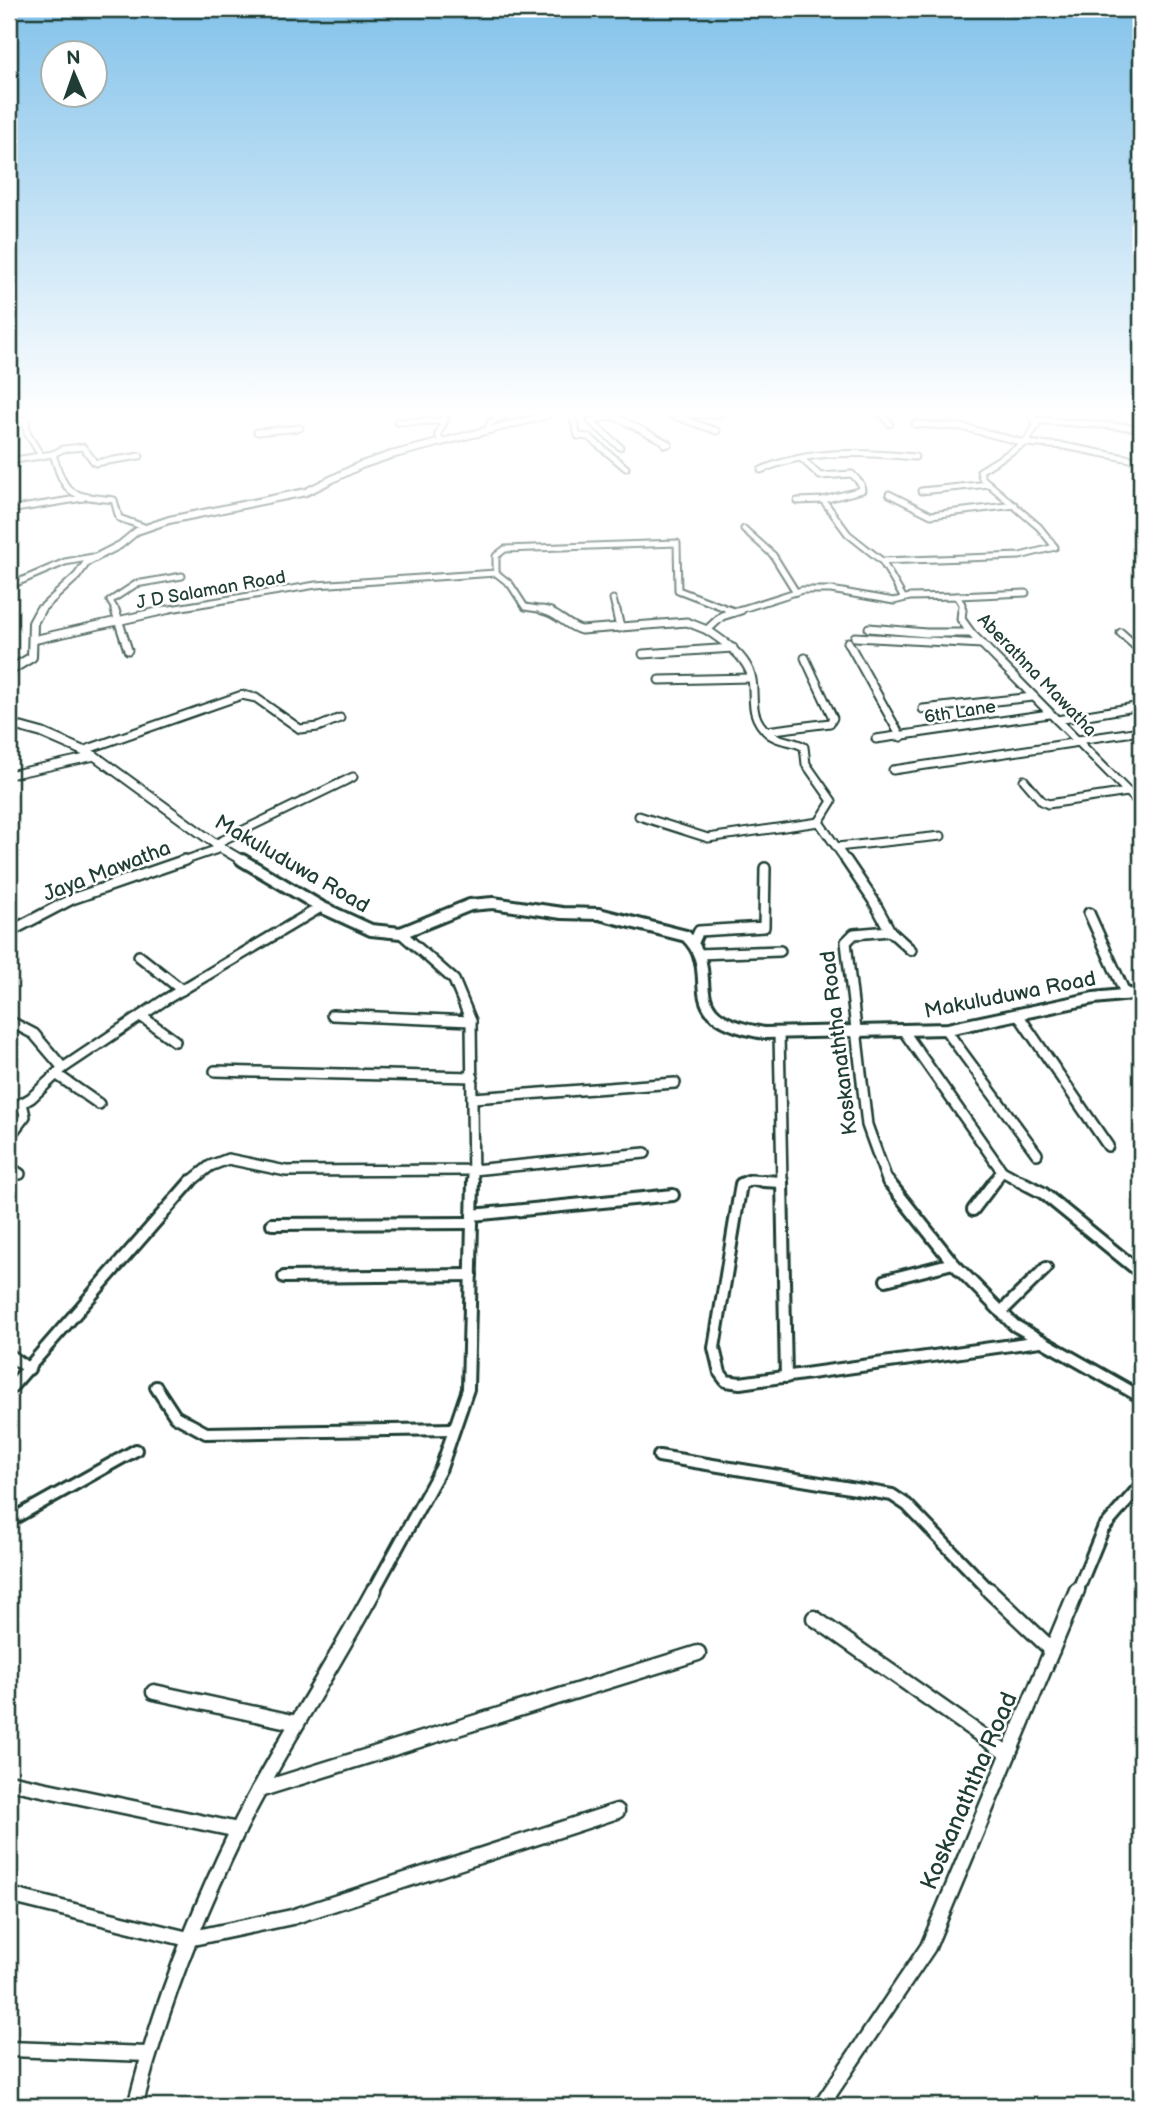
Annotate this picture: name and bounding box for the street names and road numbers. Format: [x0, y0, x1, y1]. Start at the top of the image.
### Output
street label: J D Salaman Road [135, 567, 287, 613]
street label: Aberathna Mawatha [973, 609, 1101, 741]
street label: 6th Lane [923, 696, 998, 728]
street label: Makuluduwa Road [210, 810, 374, 918]
street label: Jaya Mawatha [40, 835, 174, 907]
street label: Koskanaththa Road [815, 949, 863, 1137]
street label: Makuluduwa Road [922, 966, 1098, 1024]
street label: Koskanaththa Road [914, 1688, 1024, 1894]

